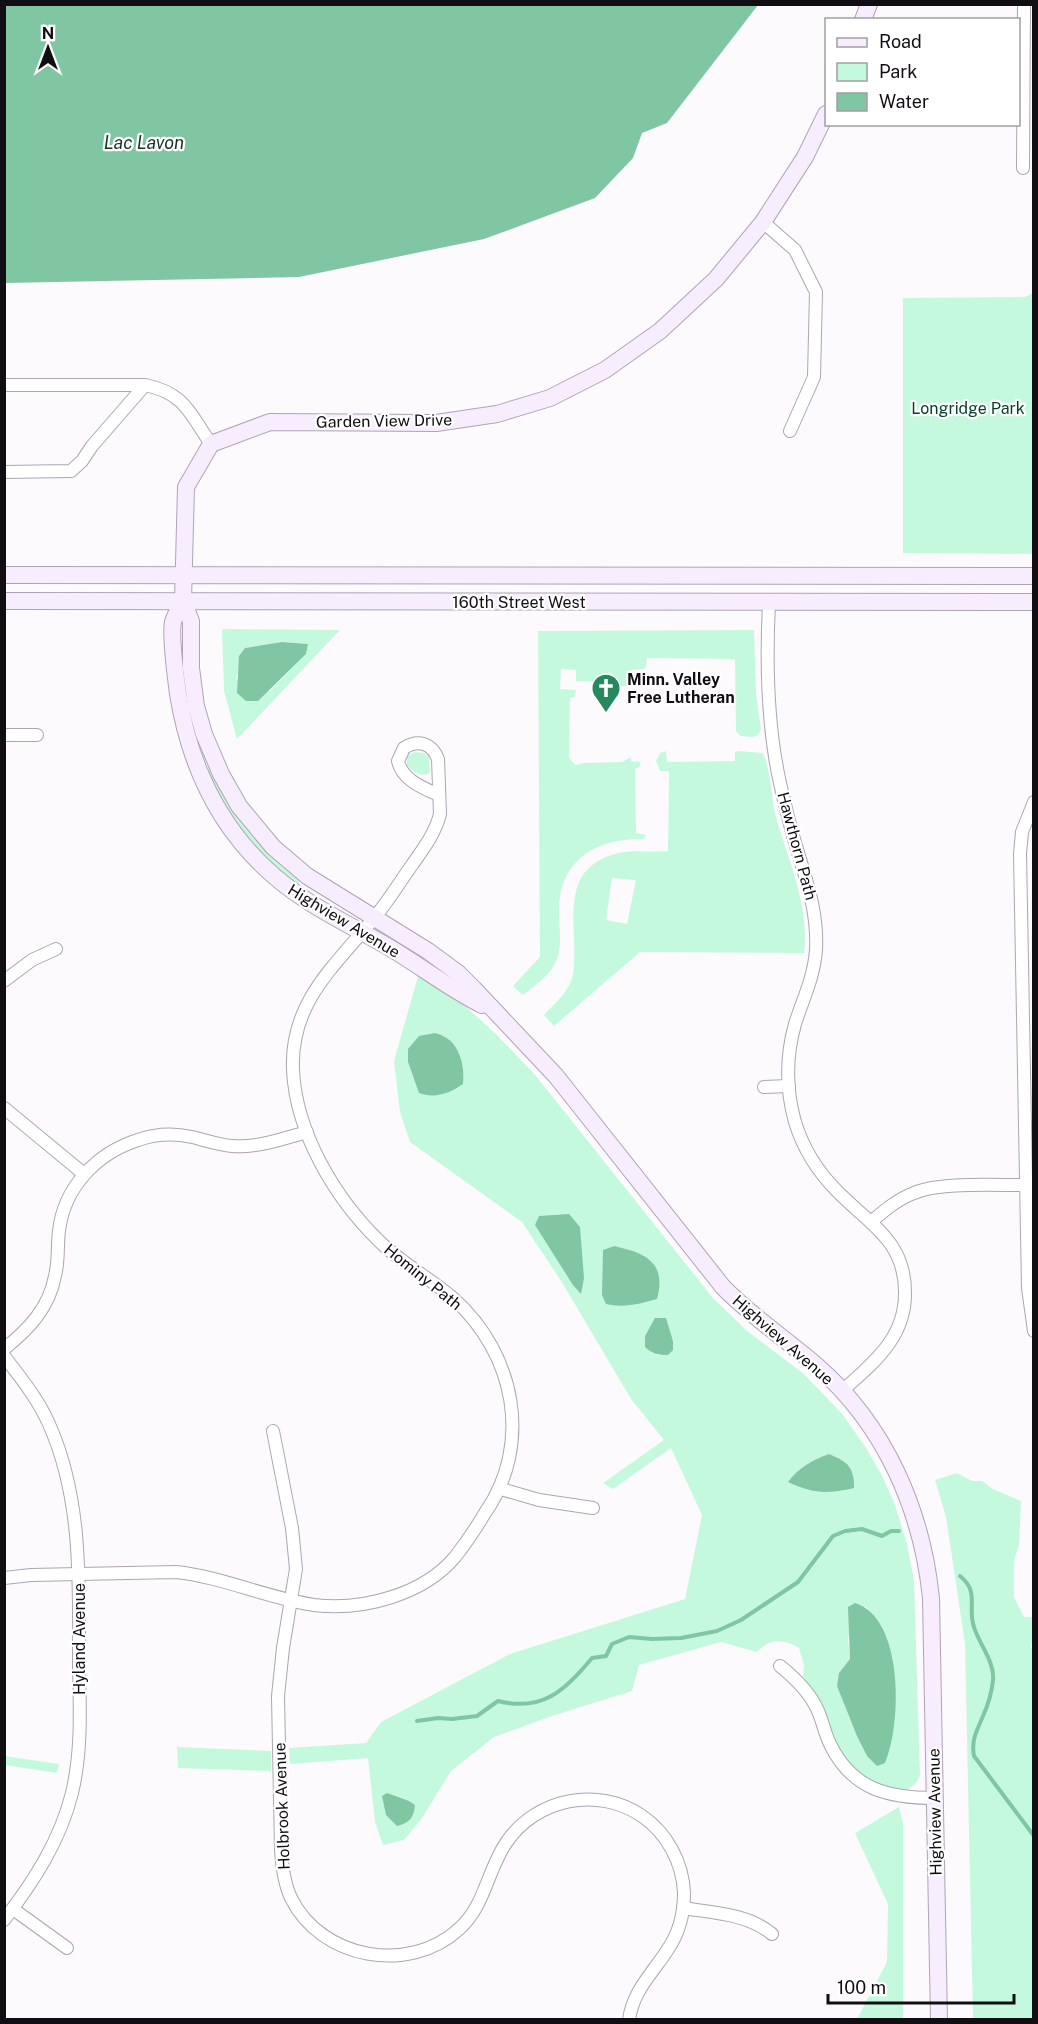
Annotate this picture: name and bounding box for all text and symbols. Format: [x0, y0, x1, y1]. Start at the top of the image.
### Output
north arrow [18, 18, 78, 78]
legend [825, 18, 1020, 126]
text: N [42, 24, 54, 43]
text: Road [879, 31, 922, 52]
text: Park [879, 61, 917, 82]
text: Water [879, 91, 929, 112]
water label: Lac Lavon [104, 132, 184, 153]
park label: Longridge Park [911, 399, 1025, 418]
street label: Garden View Drive [316, 410, 452, 432]
street label: 160th Street West [452, 593, 586, 612]
place label: Minn. Valley Free Lutheran [627, 670, 735, 707]
church icon: Minn. Valley Free Lutheran [590, 672, 622, 714]
street label: Hawthorn Path [773, 790, 821, 902]
street label: Highview Avenue [285, 880, 403, 962]
street label: Hominy Path [380, 1240, 466, 1314]
street label: Highview Avenue [729, 1291, 837, 1389]
street label: Hyland Avenue [70, 1583, 89, 1695]
street label: Holbrook Avenue [270, 1742, 294, 1870]
street label: Highview Avenue [924, 1748, 946, 1876]
scale bar [828, 1967, 1014, 2005]
text: 100 m [837, 1977, 886, 1998]

